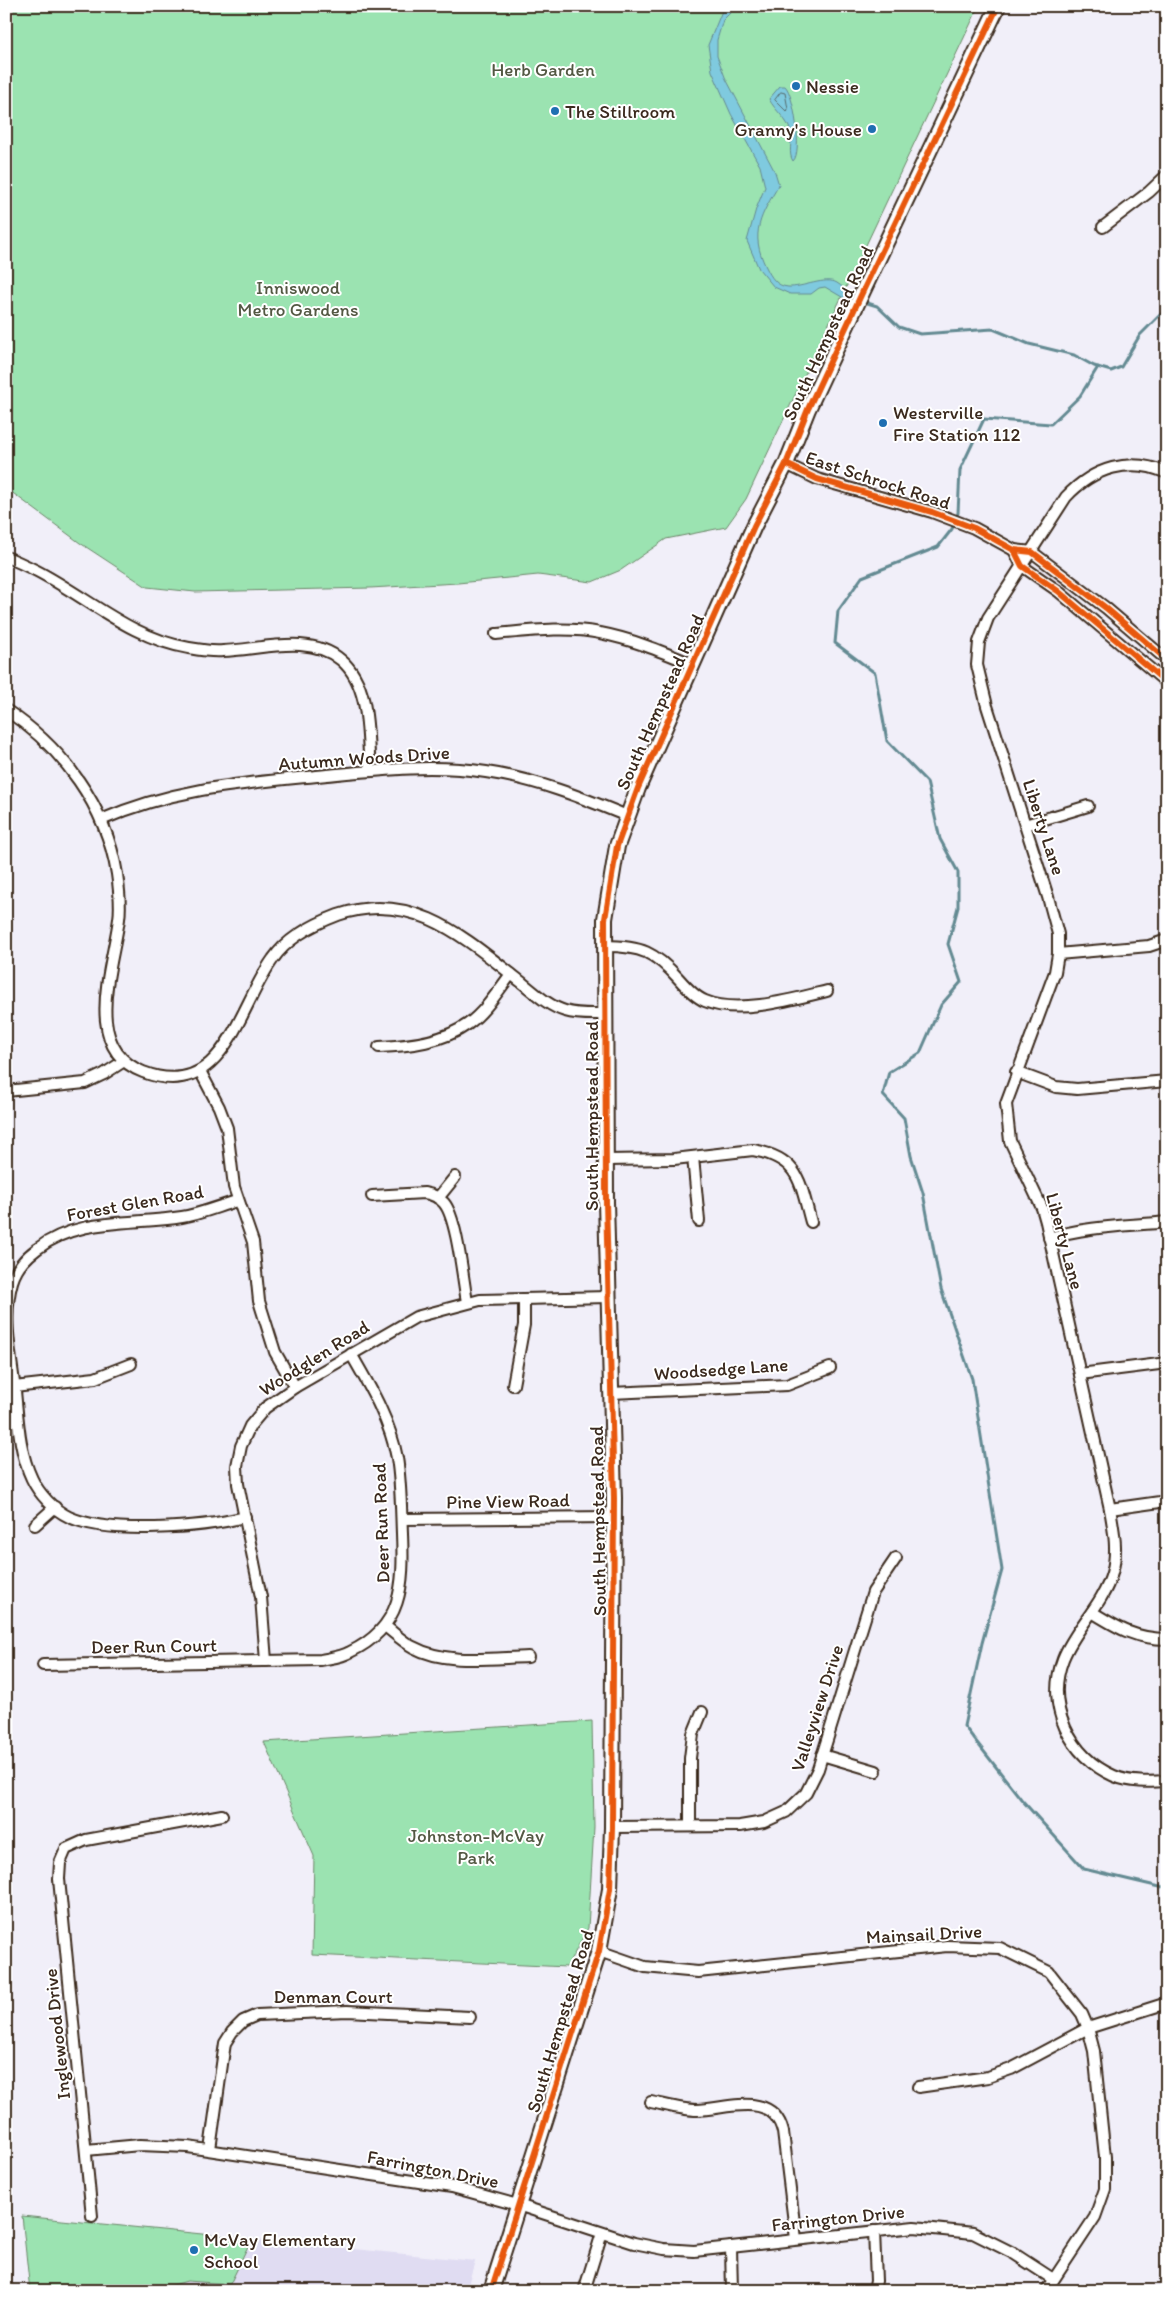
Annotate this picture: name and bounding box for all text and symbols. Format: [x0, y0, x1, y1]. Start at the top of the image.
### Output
park label: Herb Garden [491, 58, 595, 81]
place label: Nessie [806, 75, 859, 98]
marker: Nessie [790, 80, 802, 92]
place label: The Stillroom [565, 100, 675, 123]
marker: The Stillroom [549, 105, 561, 117]
place label: Granny's House [734, 118, 862, 141]
marker: Granny's House [866, 123, 878, 135]
street label: South Hempstead Road [777, 242, 879, 424]
park label: Inniswood Metro Gardens [238, 276, 358, 321]
place label: Westerville Fire Station 112 [893, 401, 1020, 446]
marker: Westerville Fire Station 112 [877, 417, 889, 429]
street label: East Schrock Road [803, 446, 953, 514]
street label: South Hempstead Road [611, 610, 709, 794]
street label: Autumn Woods Drive [278, 741, 450, 775]
street label: Liberty Lane [1018, 776, 1070, 878]
street label: South Hempstead Road [580, 1021, 603, 1211]
street label: Forest Glen Road [65, 1180, 206, 1226]
street label: Liberty Lane [1041, 1190, 1089, 1292]
street label: Woodglen Road [255, 1315, 373, 1401]
street label: Woodsedge Lane [653, 1353, 789, 1385]
street label: South Hempstead Road [585, 1426, 611, 1616]
street label: Deer Run Road [367, 1462, 395, 1584]
street label: Pine View Road [446, 1488, 571, 1514]
street label: Deer Run Court [91, 1633, 217, 1659]
street label: Valleyview Drive [786, 1642, 848, 1774]
park label: Johnston-McVay Park [408, 1824, 544, 1869]
street label: Mainsail Drive [865, 1919, 983, 1949]
street label: South Hempstead Road [521, 1927, 599, 2115]
street label: Inglewood Drive [39, 1967, 75, 2101]
street label: Denman Court [273, 1985, 393, 2008]
street label: Farrington Drive [365, 2145, 501, 2193]
street label: Farrington Drive [770, 2200, 906, 2236]
place label: McVay Elementary School [204, 2228, 356, 2273]
marker: McVay Elementary School [188, 2244, 200, 2256]

